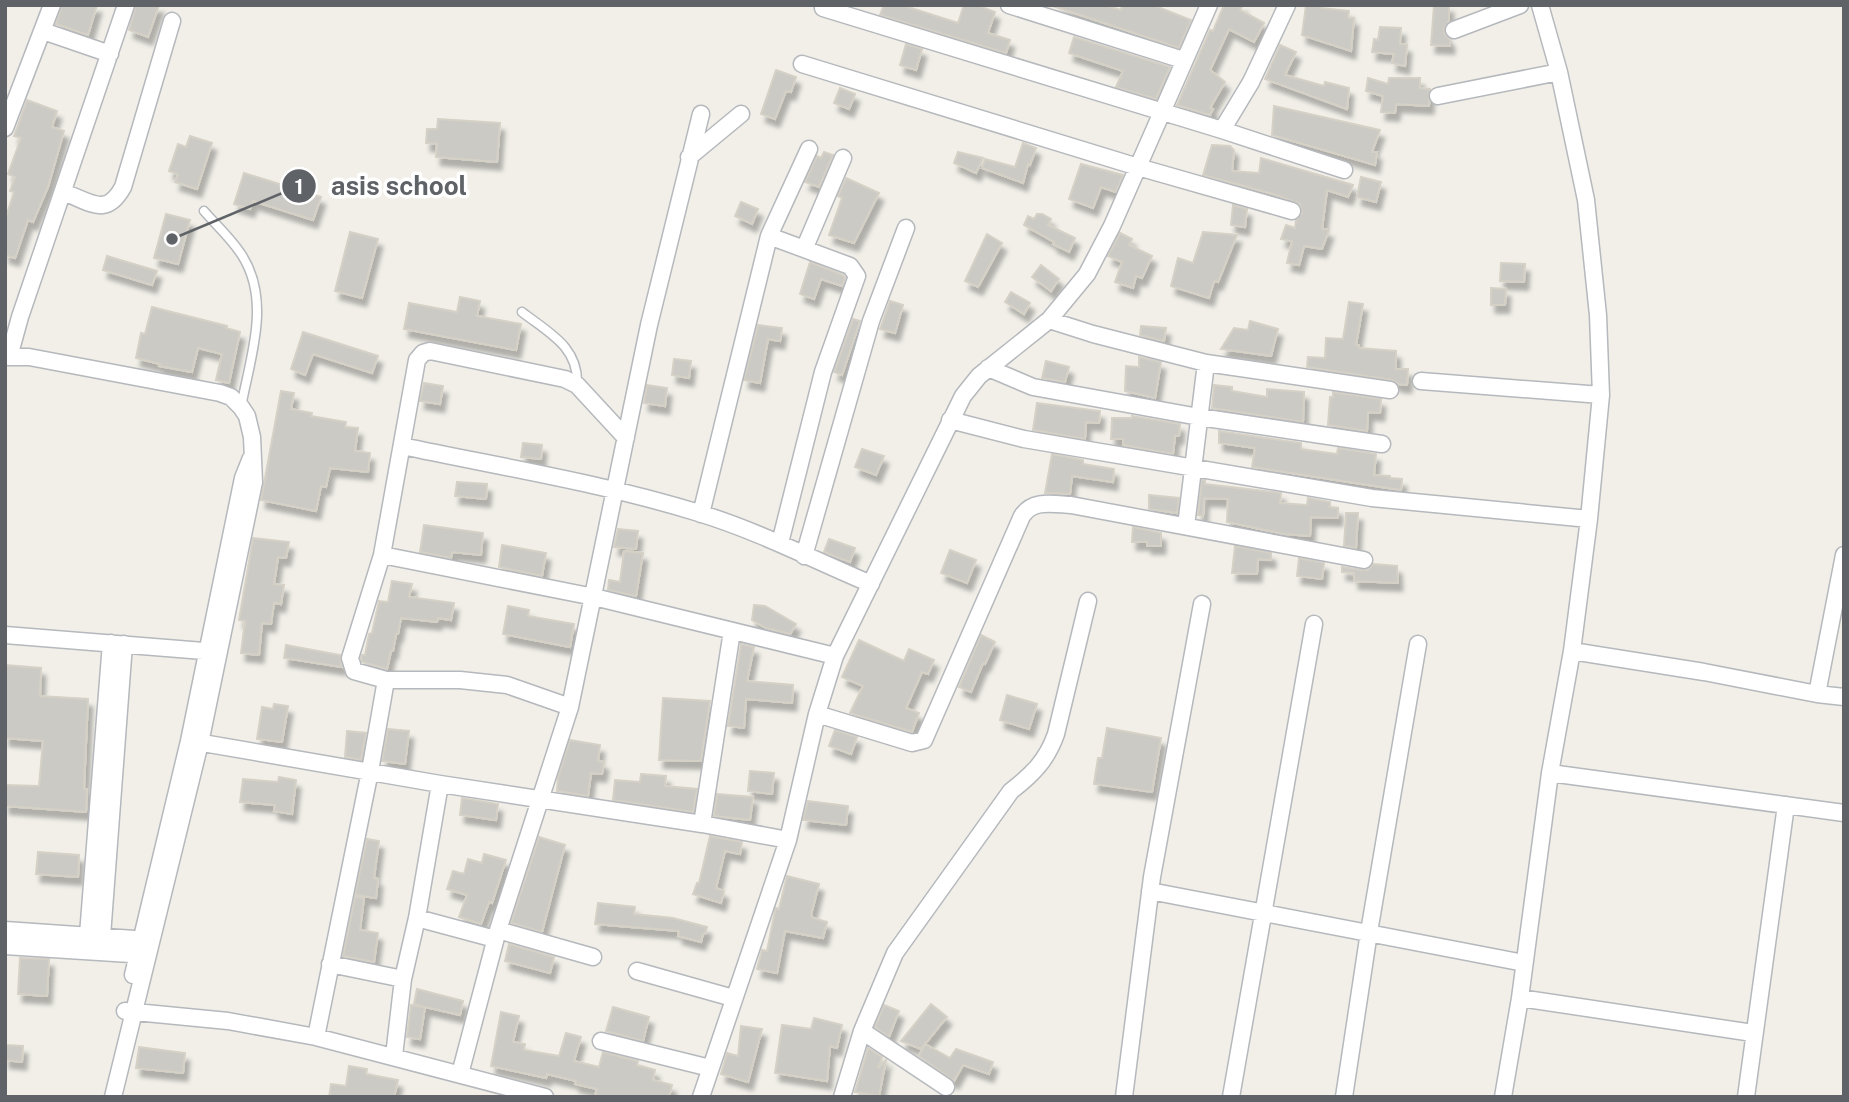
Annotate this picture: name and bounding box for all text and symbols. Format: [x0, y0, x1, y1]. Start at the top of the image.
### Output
callout: asis school [281, 163, 481, 210]
text: asis school [331, 170, 467, 201]
text: 1 [295, 174, 304, 199]

